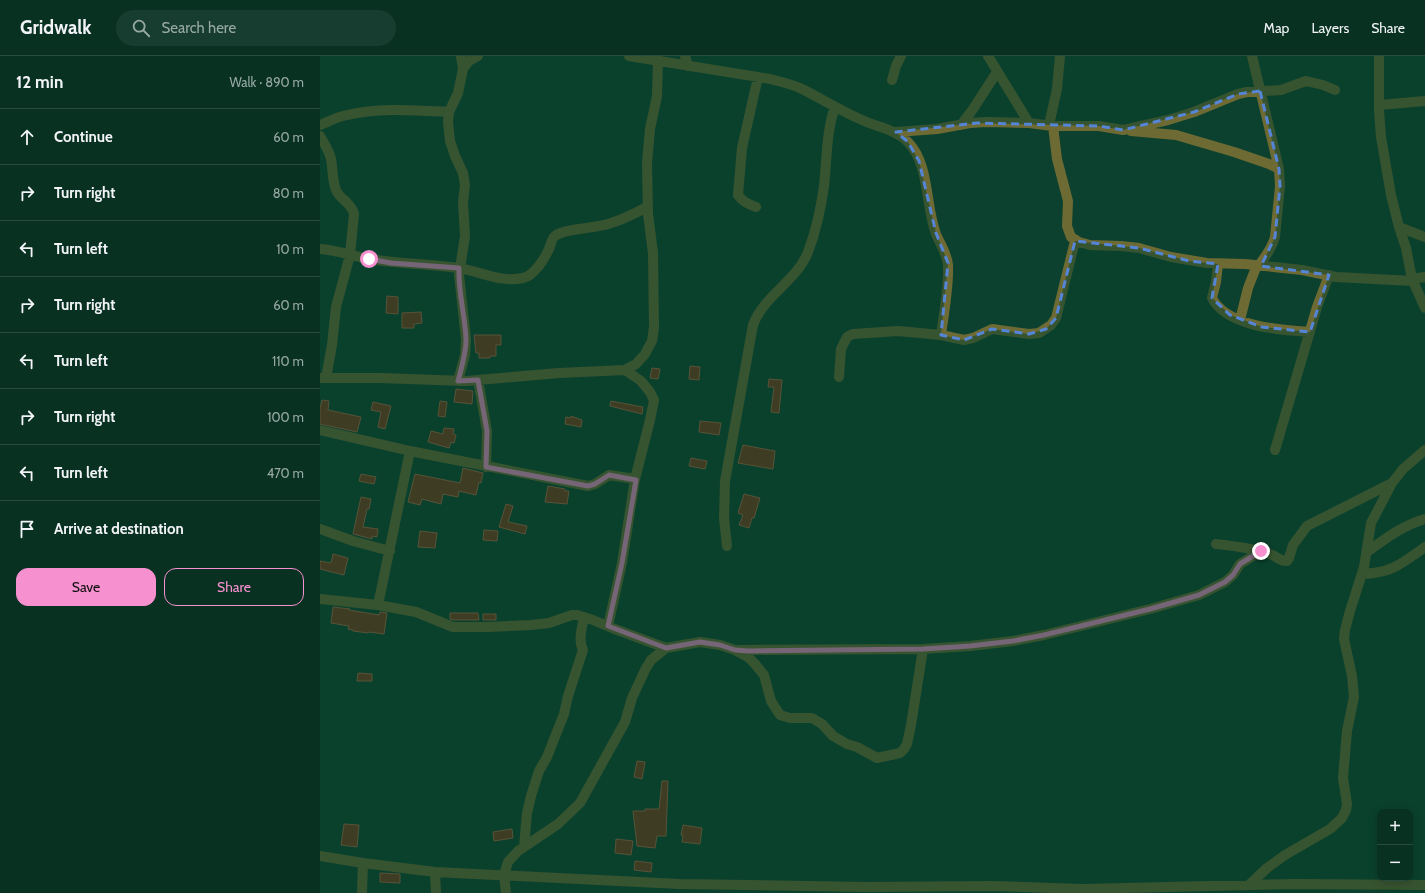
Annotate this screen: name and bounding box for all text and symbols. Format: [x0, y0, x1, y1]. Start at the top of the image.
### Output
search box [116, 10, 396, 46]
text: Gridwalk [20, 16, 92, 39]
icon: search [130, 17, 152, 39]
text: Search here [162, 19, 236, 37]
text: Map [1264, 19, 1289, 37]
text: Layers [1311, 19, 1349, 37]
text: Share [1371, 19, 1405, 37]
text: 12 min [16, 72, 63, 92]
text: Walk · 890 m [229, 74, 304, 90]
icon: ahead [16, 126, 38, 148]
text: Continue [54, 128, 113, 146]
text: 60 m [273, 129, 304, 145]
icon: right [16, 182, 38, 204]
text: Turn right [54, 184, 115, 202]
text: 80 m [273, 185, 304, 201]
icon: left [16, 238, 38, 260]
text: Turn left [54, 240, 108, 258]
text: 10 m [276, 241, 304, 257]
route start [360, 250, 378, 268]
icon: right [16, 294, 38, 316]
text: Turn right [54, 296, 115, 314]
text: 60 m [273, 297, 304, 313]
icon: left [16, 350, 38, 372]
text: Turn left [54, 352, 108, 370]
text: 110 m [272, 353, 304, 369]
icon: right [16, 406, 38, 428]
text: Turn right [54, 408, 115, 426]
text: 100 m [267, 409, 304, 425]
icon: left [16, 462, 38, 484]
text: Turn left [54, 464, 108, 482]
text: 470 m [267, 465, 304, 481]
icon: arrive [16, 518, 38, 540]
text: Arrive at destination [54, 520, 184, 538]
route end [1252, 542, 1270, 560]
button: Save [16, 568, 156, 606]
button: Share [164, 568, 304, 606]
map controls [1377, 809, 1413, 881]
button: + [1377, 809, 1413, 845]
button: − [1377, 845, 1413, 881]

